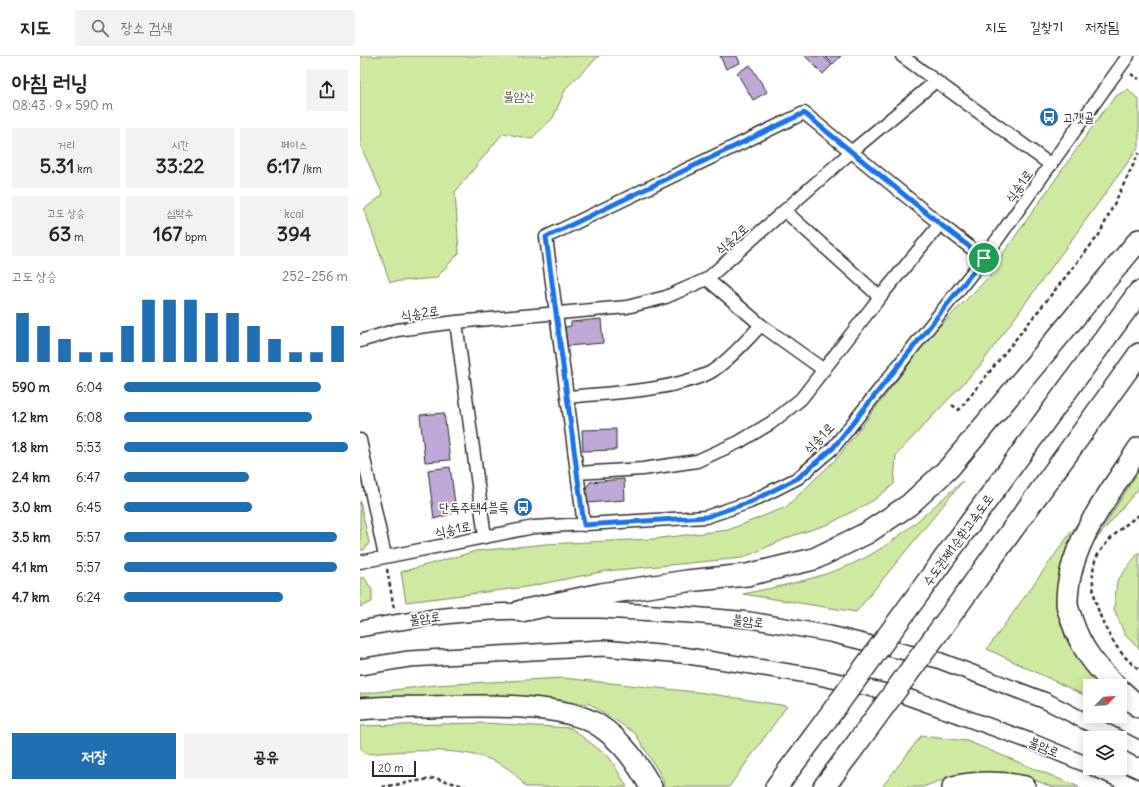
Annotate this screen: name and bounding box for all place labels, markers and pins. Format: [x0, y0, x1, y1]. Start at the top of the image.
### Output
bus stop icon: 고갯골 [1038, 106, 1060, 128]
place label: 고갯골 [1063, 109, 1094, 126]
pin [967, 241, 1001, 275]
bus stop icon: 단독주택4블록 [512, 496, 534, 518]
place label: 단독주택4블록 [439, 499, 509, 516]

